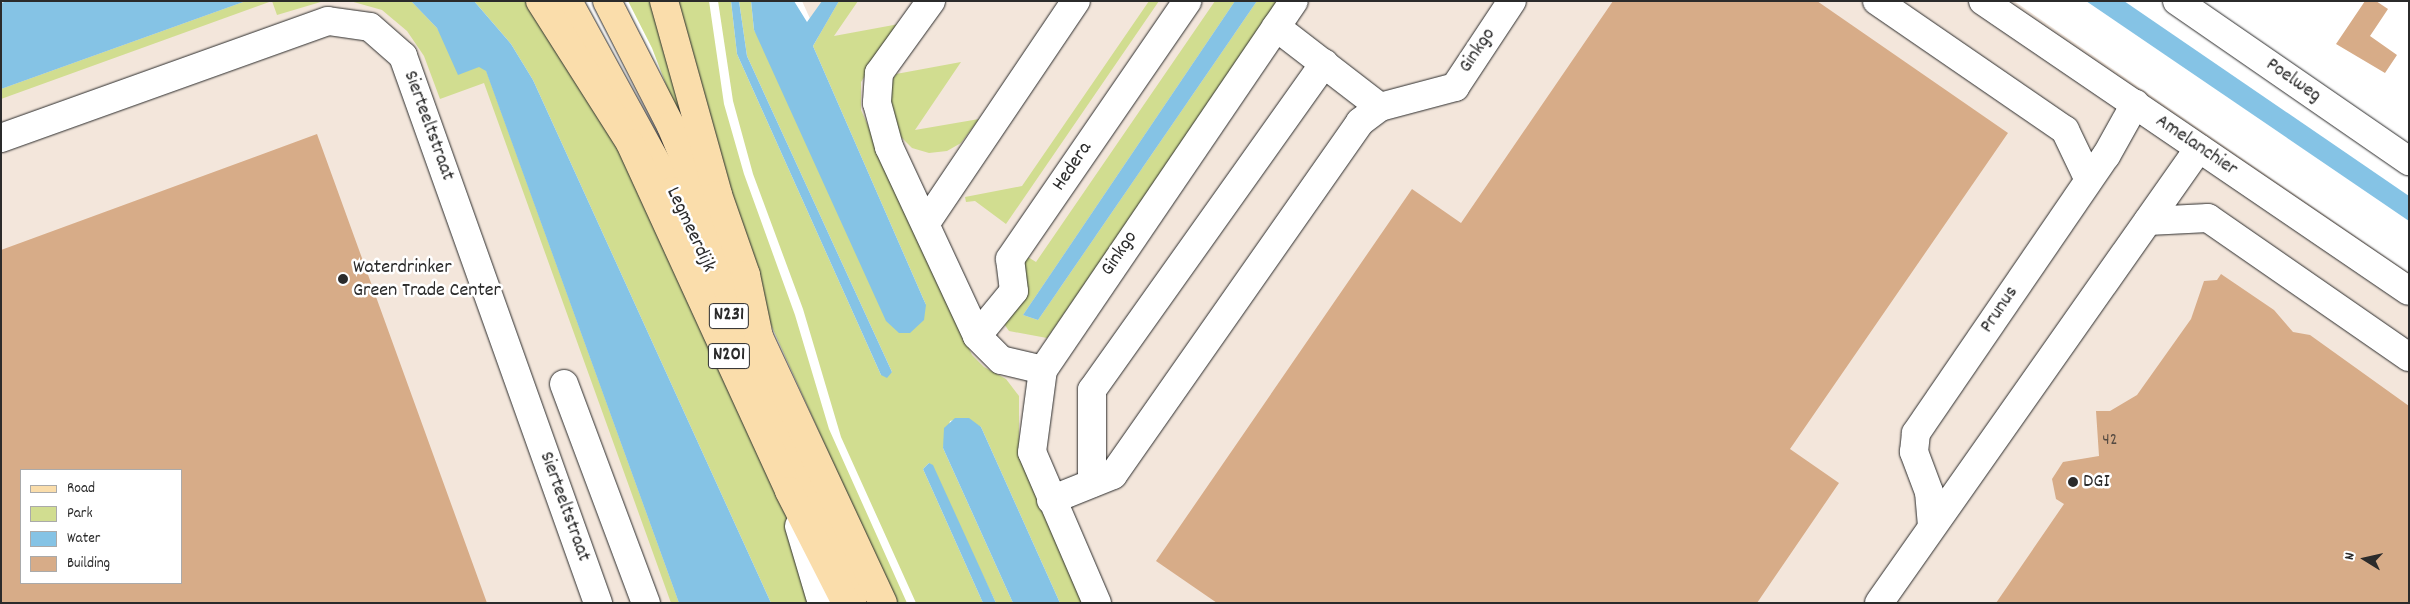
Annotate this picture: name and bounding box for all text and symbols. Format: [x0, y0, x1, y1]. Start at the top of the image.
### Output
street label: Ginkgo [1454, 24, 1502, 78]
street label: Poelweg [2261, 53, 2325, 109]
street label: Sierteeltstraat [397, 68, 459, 184]
street label: Amelanchier [2150, 110, 2242, 182]
street label: Hedera [1048, 138, 1098, 196]
street label: Legmeerdijk [660, 184, 720, 276]
street label: Ginkgo [1096, 227, 1144, 281]
place label: Waterdrinker Green Trade Center [353, 256, 501, 303]
marker: Waterdrinker Green Trade Center [337, 273, 349, 285]
street label: Prunus [1976, 282, 2024, 338]
road number: N231 [708, 300, 750, 332]
road number: N201 [708, 340, 750, 372]
house number: 42 [2102, 430, 2118, 452]
street label: Sierteeltstraat [533, 449, 595, 565]
legend [20, 469, 182, 584]
place label: DGI [2083, 470, 2110, 494]
marker: DGI [2067, 476, 2079, 488]
text: Road [67, 478, 95, 500]
text: Park [67, 503, 93, 525]
text: Water [67, 528, 100, 550]
north arrow [2340, 534, 2390, 584]
text: N [2340, 551, 2361, 562]
text: Building [67, 553, 110, 575]

